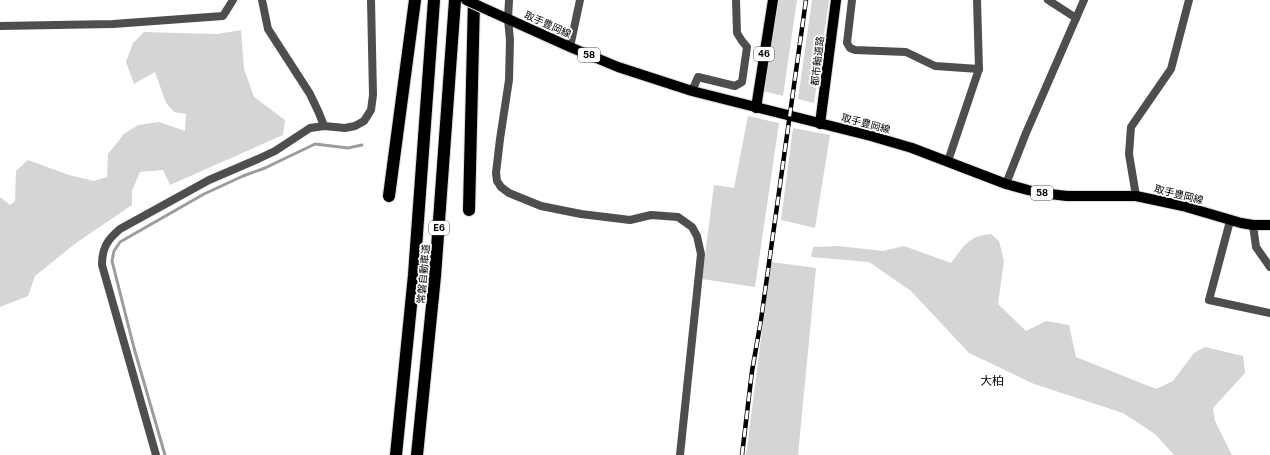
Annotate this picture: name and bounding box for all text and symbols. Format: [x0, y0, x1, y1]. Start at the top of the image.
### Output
street label: 取手豊岡線 [523, 8, 573, 40]
street label: 都市軸道路 [808, 35, 826, 87]
road number: 46 [754, 47, 774, 61]
road number: 58 [578, 48, 600, 62]
street label: 取手豊岡線 [840, 111, 892, 135]
street label: 取手豊岡線 [1153, 182, 1205, 206]
road number: 58 [1031, 186, 1053, 200]
road number: E6 [429, 221, 449, 235]
street label: 常磐自動車道 [414, 244, 432, 304]
district label: 大柏 [980, 374, 1004, 388]

